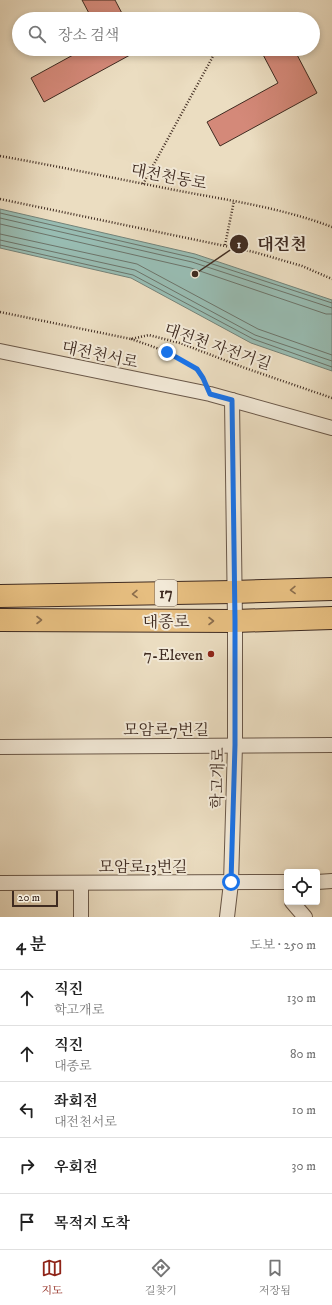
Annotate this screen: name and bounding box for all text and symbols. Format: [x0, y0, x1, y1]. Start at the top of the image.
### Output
search box [12, 12, 320, 56]
icon: search [26, 23, 48, 45]
text: 장소 검색 [58, 26, 119, 45]
street label: 대전천동로 [129, 160, 209, 194]
callout: 대전천 [229, 229, 315, 258]
text: 대전천 [257, 234, 307, 256]
text: 1 [237, 237, 242, 252]
street label: 대전천 자전거길 [162, 319, 274, 375]
street label: 대전천서로 [60, 337, 140, 373]
route end [158, 343, 176, 361]
road number: 17 [155, 580, 177, 606]
one-way arrow [290, 586, 296, 595]
one-way arrow [132, 590, 138, 598]
street label: 대종로 [143, 612, 190, 632]
one-way arrow [36, 616, 42, 624]
one-way arrow [208, 617, 214, 625]
place label: 7-Eleven [143, 645, 204, 665]
marker: 7-Eleven [206, 649, 216, 659]
street label: 모암로7번길 [123, 720, 209, 740]
street label: 학고개로 [207, 746, 229, 809]
street label: 모암로13번길 [98, 857, 188, 877]
map controls [284, 869, 320, 905]
button: locate [284, 869, 320, 905]
route start [222, 873, 240, 891]
scale bar [12, 889, 58, 908]
text: 20 m [18, 891, 40, 905]
text: 4 분 [16, 934, 46, 956]
text: 도보 · 250 m [250, 937, 316, 953]
text: 직진 [54, 980, 83, 999]
icon: ahead [16, 987, 38, 1009]
text: 130 m [287, 990, 316, 1006]
text: 학고개로 [54, 1002, 104, 1018]
text: 직진 [54, 1036, 83, 1055]
icon: ahead [16, 1043, 38, 1065]
text: 80 m [290, 1046, 316, 1062]
text: 대종로 [54, 1058, 92, 1074]
text: 좌회전 [54, 1092, 97, 1111]
icon: left [16, 1099, 38, 1121]
text: 10 m [292, 1102, 316, 1118]
text: 대전천서로 [54, 1114, 117, 1130]
icon: right [16, 1155, 38, 1177]
text: 우회전 [54, 1158, 97, 1177]
text: 30 m [292, 1158, 316, 1174]
icon: arrive [16, 1211, 38, 1233]
text: 목적지 도착 [54, 1214, 130, 1233]
tab: 지도 [41, 1257, 63, 1298]
tab: 길찾기 [145, 1257, 177, 1298]
tab: 저장됨 [259, 1257, 291, 1298]

